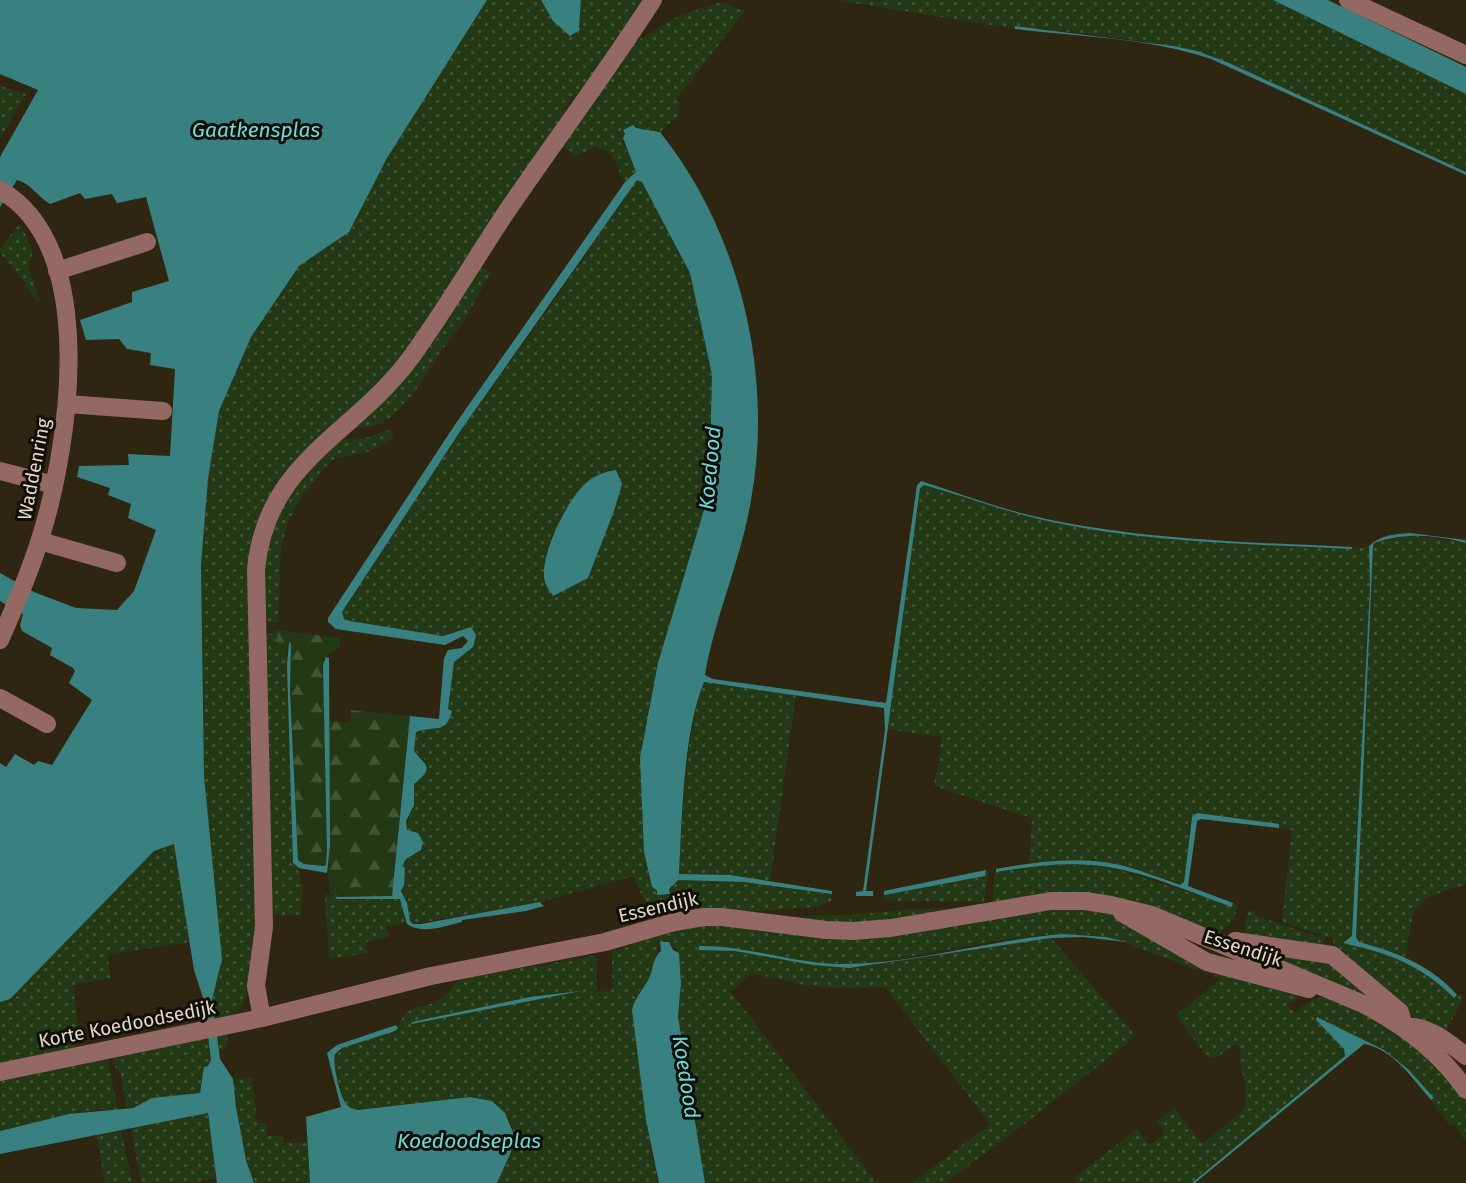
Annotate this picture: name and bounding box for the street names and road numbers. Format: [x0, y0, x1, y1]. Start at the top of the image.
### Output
street label: Waddenring [13, 416, 55, 522]
street label: Essendijk [616, 887, 700, 927]
street label: Essendijk [1201, 925, 1285, 972]
street label: Korte Koedoodsedijk [37, 996, 218, 1052]

